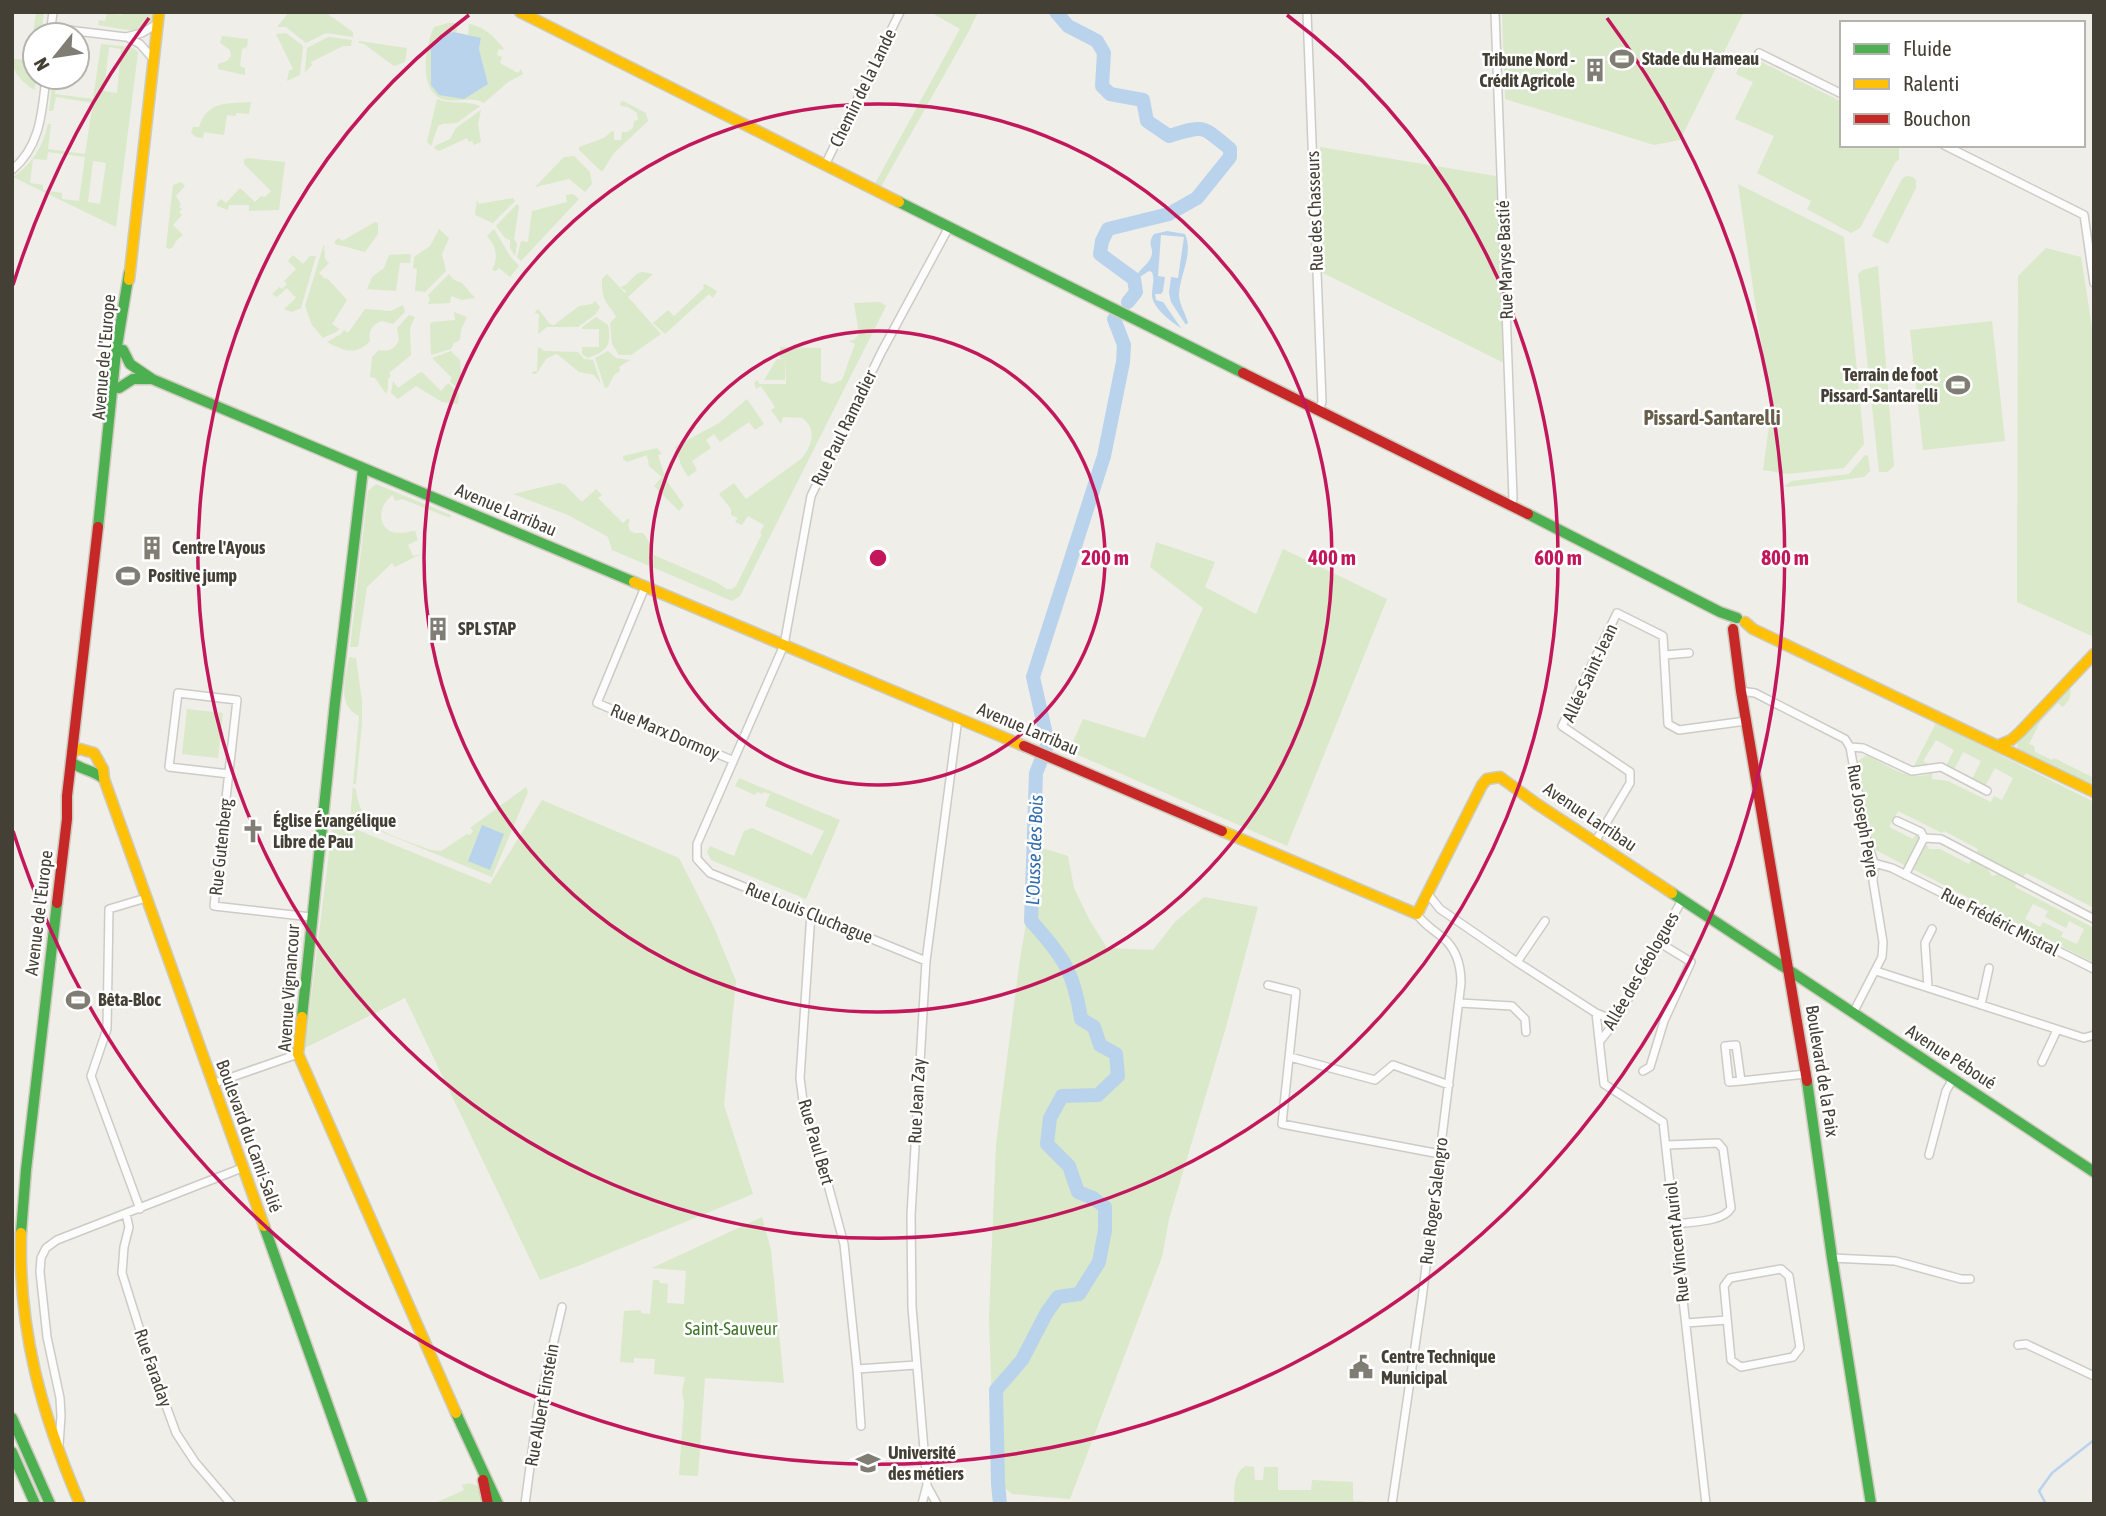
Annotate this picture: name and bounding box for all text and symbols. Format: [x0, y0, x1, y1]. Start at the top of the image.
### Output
north arrow [21, 21, 91, 91]
legend [1840, 21, 2085, 147]
street label: Chemin de la Lande [825, 25, 900, 150]
text: Fluide [1903, 36, 1952, 60]
sports icon: Stade du Hameau [1608, 45, 1636, 73]
place label: Stade du Hameau [1642, 48, 1759, 69]
place label: Tribune Nord - Crédit Agricole [1479, 49, 1575, 91]
text: N [29, 54, 54, 75]
building icon: Tribune Nord - Crédit Agricole [1581, 56, 1609, 84]
text: Ralenti [1903, 71, 1959, 95]
text: Bouchon [1903, 106, 1971, 130]
street label: Rue des Chasseurs [1302, 151, 1327, 271]
street label: Rue Maryse Bastié [1492, 200, 1517, 320]
street label: Avenue de l'Europe [88, 293, 119, 421]
place label: Terrain de foot Pissard-Santarelli [1820, 364, 1939, 406]
street label: Rue Paul Ramadier [807, 366, 881, 489]
sports icon: Terrain de foot Pissard-Santarelli [1944, 371, 1972, 399]
district label: Pissard-Santarelli [1643, 405, 1781, 429]
street label: Avenue Larribau [452, 479, 560, 540]
building icon: Centre l'Ayous [138, 534, 166, 562]
place label: Centre l'Ayous [172, 537, 266, 558]
text: 200 m [1081, 545, 1129, 569]
text: 400 m [1307, 545, 1356, 569]
text: 600 m [1534, 545, 1582, 569]
text: 800 m [1761, 545, 1809, 569]
centre of rings [866, 546, 890, 570]
sports icon: Positive jump [114, 562, 142, 590]
place label: Positive jump [148, 565, 237, 586]
building icon: SPL STAP [424, 615, 452, 643]
place label: SPL STAP [458, 618, 516, 639]
street label: Allée Saint-Jean [1558, 620, 1622, 725]
street label: Avenue Larribau [974, 698, 1082, 759]
street label: Rue Marx Dormoy [608, 699, 723, 764]
street label: Rue Joseph Peyre [1843, 763, 1884, 879]
street label: Avenue Larribau [1540, 778, 1641, 855]
water label: L'Ousse des Bois [1021, 794, 1047, 906]
street label: Rue Gutenberg [205, 797, 236, 897]
place label: Église Évangélique Libre de Pau [273, 810, 396, 852]
church icon: Église Évangélique Libre de Pau [239, 817, 267, 845]
street label: Avenue de l'Europe [20, 849, 57, 977]
street label: Rue Louis Cluchague [743, 877, 876, 948]
street label: Rue Frédéric Mistral [1938, 883, 2063, 960]
street label: Allée des Géologues [1598, 908, 1683, 1033]
street label: Avenue Vignancour [274, 923, 303, 1053]
sports icon: Bêta-Bloc [64, 986, 92, 1014]
place label: Bêta-Bloc [98, 989, 161, 1010]
street label: Boulevard de la Paix [1802, 1003, 1843, 1138]
street label: Avenue Péboué [1902, 1020, 2000, 1093]
street label: Boulevard du Cami-Salié [212, 1057, 287, 1215]
street label: Rue Jean Zay [904, 1058, 929, 1144]
street label: Rue Paul Bert [794, 1097, 839, 1187]
street label: Rue Roger Salengro [1415, 1136, 1452, 1266]
street label: Rue Vincent Auriol [1660, 1180, 1693, 1304]
park label: Saint-Sauveur [685, 1318, 778, 1339]
street label: Rue Faraday [130, 1326, 177, 1410]
street label: Rue Albert Einstein [520, 1342, 563, 1468]
place label: Centre Technique Municipal [1381, 1346, 1496, 1388]
public building icon: Centre Technique Municipal [1347, 1353, 1375, 1381]
place label: Université des métiers [888, 1442, 964, 1484]
school or university icon: Université des métiers [854, 1449, 882, 1477]

